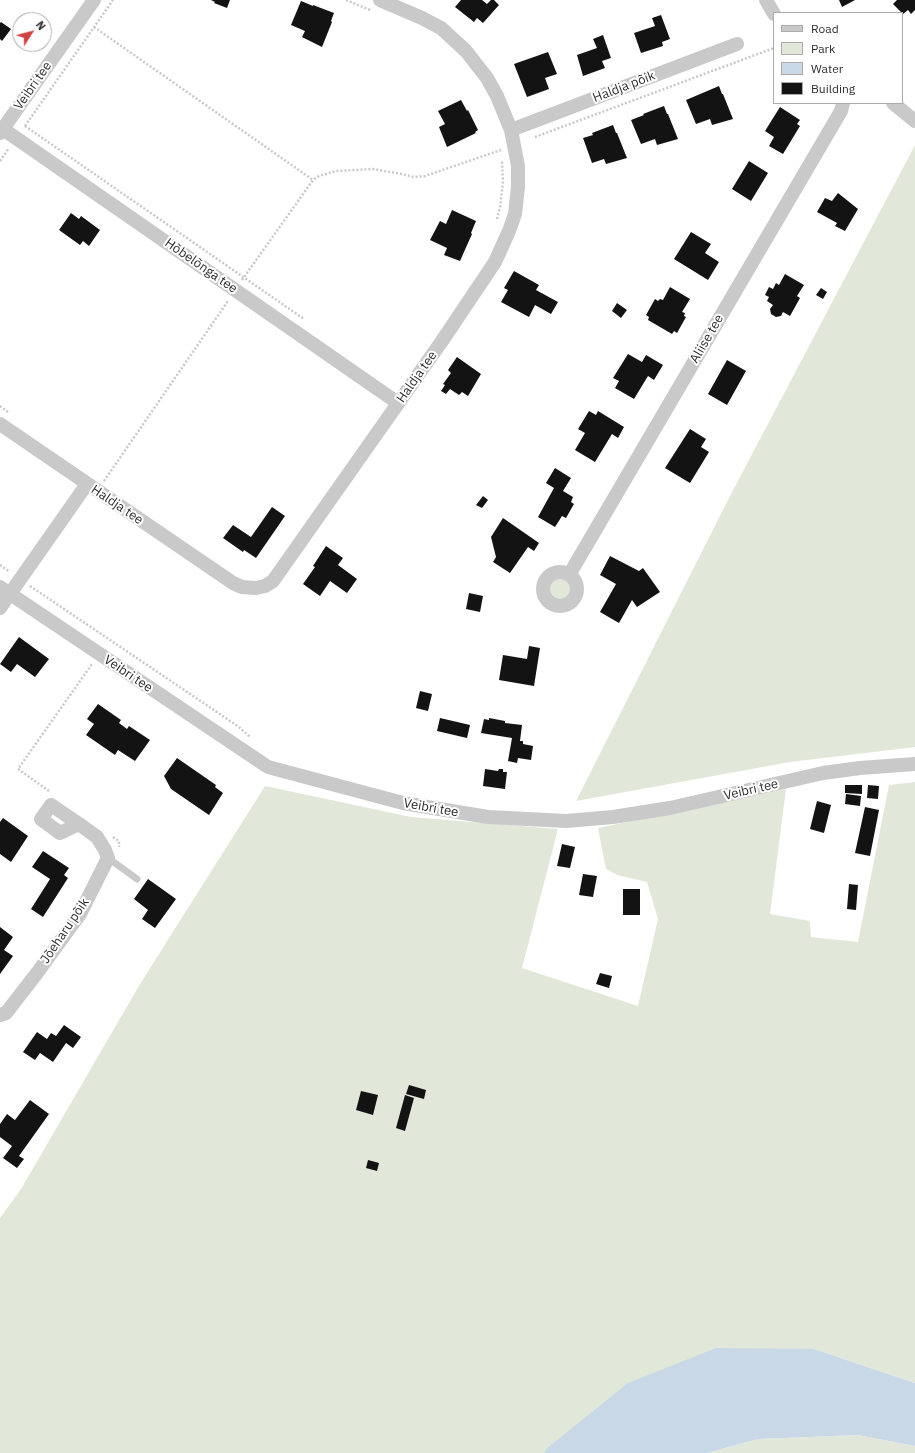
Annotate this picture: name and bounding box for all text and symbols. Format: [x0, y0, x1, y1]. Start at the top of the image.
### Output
north arrow [12, 12, 52, 52]
legend [773, 12, 903, 104]
text: N [33, 18, 49, 33]
text: Road [811, 21, 839, 36]
text: Park [811, 41, 835, 56]
street label: Veibri tee [11, 59, 55, 113]
text: Water [811, 61, 843, 76]
street label: Haldja põik [591, 68, 657, 106]
text: Building [811, 81, 855, 96]
street label: Hõbelõnga tee [162, 235, 240, 297]
street label: Aliise tee [687, 312, 727, 366]
street label: Haldja tee [394, 348, 440, 406]
street label: Haldja tee [88, 482, 146, 528]
street label: Veibri tee [101, 652, 155, 696]
street label: Veibri tee [722, 776, 780, 804]
street label: Veibri tee [402, 796, 460, 820]
street label: Jõeharu põik [37, 895, 93, 967]

